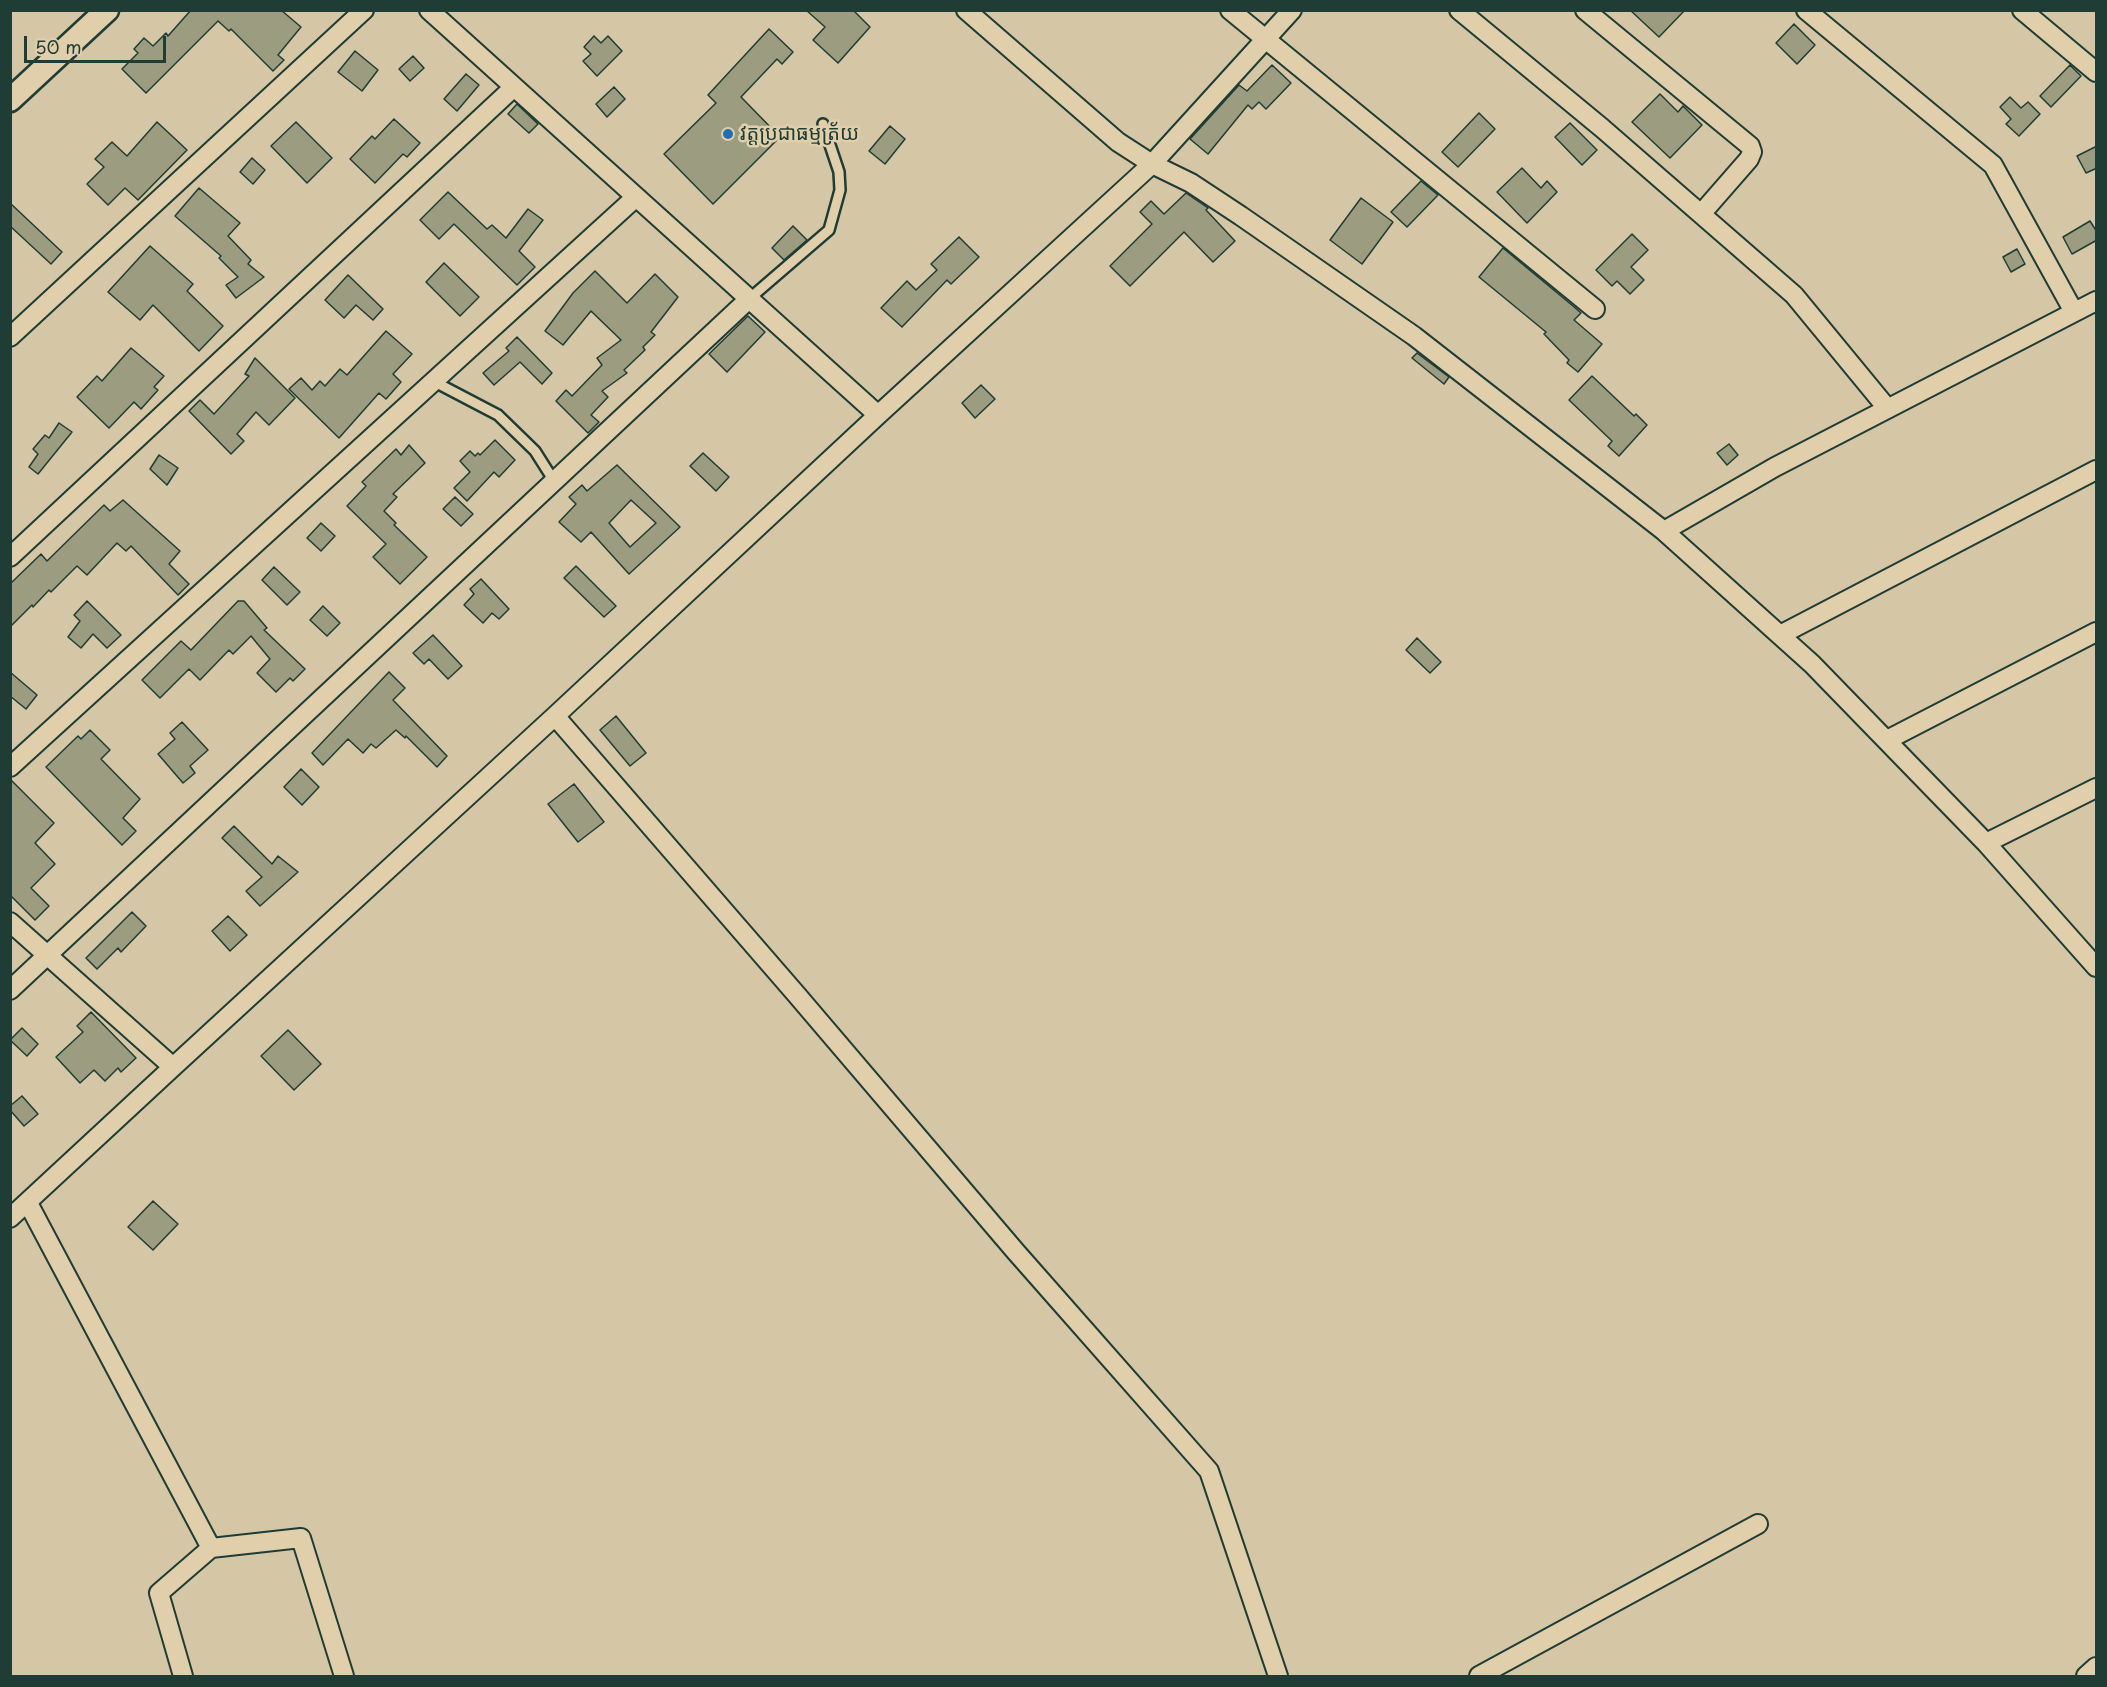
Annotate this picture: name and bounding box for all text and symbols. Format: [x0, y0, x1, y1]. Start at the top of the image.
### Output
scale bar [27, 24, 170, 62]
text: 50 m [35, 33, 82, 60]
place label: វត្តប្រជាធម្មត្រ័យ [740, 122, 859, 146]
marker: វត្តប្រជាធម្មត្រ័យ [721, 127, 735, 141]

